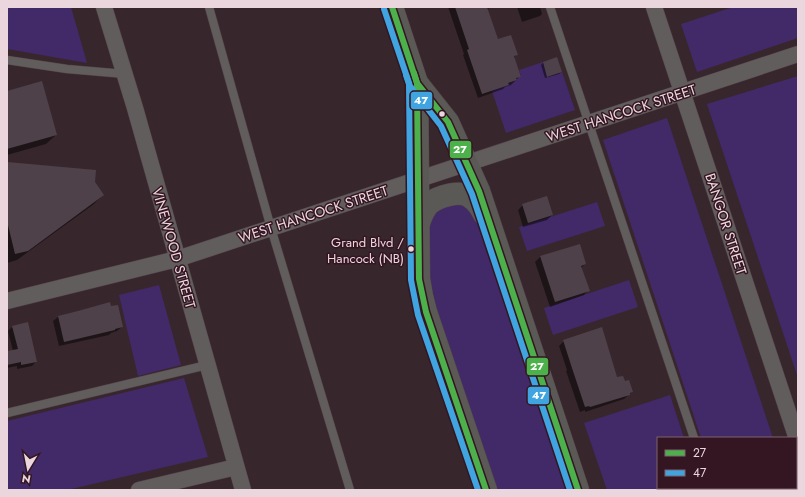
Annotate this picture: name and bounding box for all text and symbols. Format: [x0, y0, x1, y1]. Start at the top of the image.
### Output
street label: WEST HANCOCK STREET [544, 79, 699, 147]
line badge: 47 [410, 91, 433, 110]
text: 47 [414, 92, 429, 108]
unlabelled marker [437, 109, 447, 119]
line badge: 27 [449, 140, 472, 159]
text: 27 [453, 141, 467, 157]
street label: BANGOR STREET [700, 171, 752, 278]
street label: WEST HANCOCK STREET [236, 180, 391, 248]
street label: VINEWOOD STREET [147, 185, 201, 311]
place label: Grand Blvd / Hancock (NB) [327, 233, 404, 268]
marker: Grand Blvd / Hancock (NB) [406, 244, 416, 254]
line badge: 27 [526, 357, 549, 376]
text: 27 [530, 358, 544, 374]
line badge: 47 [527, 386, 550, 405]
text: 47 [532, 387, 547, 403]
legend [657, 437, 797, 489]
text: 27 [693, 444, 707, 462]
north arrow [8, 449, 48, 489]
text: 47 [693, 464, 707, 482]
text: N [21, 470, 32, 487]

